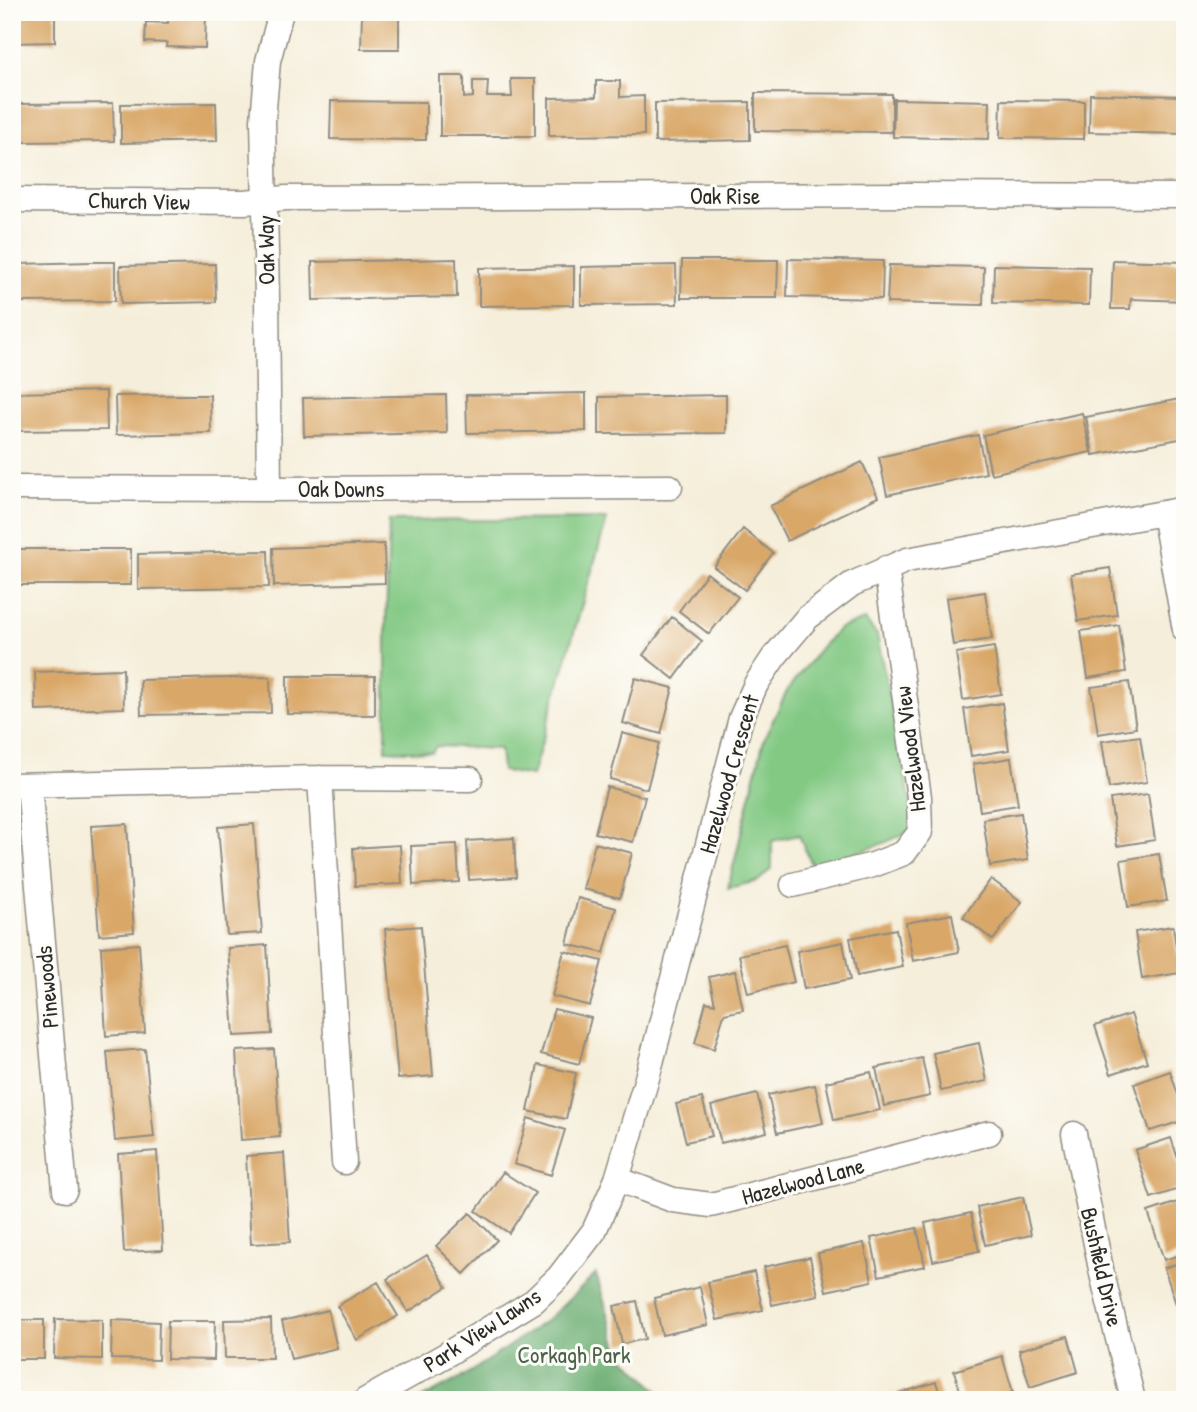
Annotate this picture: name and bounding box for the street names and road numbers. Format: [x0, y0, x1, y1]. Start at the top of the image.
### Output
street label: Oak Rise [690, 180, 760, 211]
street label: Church View [88, 184, 190, 217]
street label: Oak Way [249, 215, 282, 285]
street label: Oak Downs [298, 473, 385, 504]
street label: Hazelwood View [886, 685, 933, 814]
street label: Hazelwood Crescent [691, 690, 766, 857]
street label: Pinewoods [27, 944, 66, 1030]
street label: Hazelwood Lane [738, 1149, 867, 1212]
street label: Bushfield Drive [1074, 1204, 1131, 1330]
street label: Park View Lawns [417, 1280, 547, 1379]

